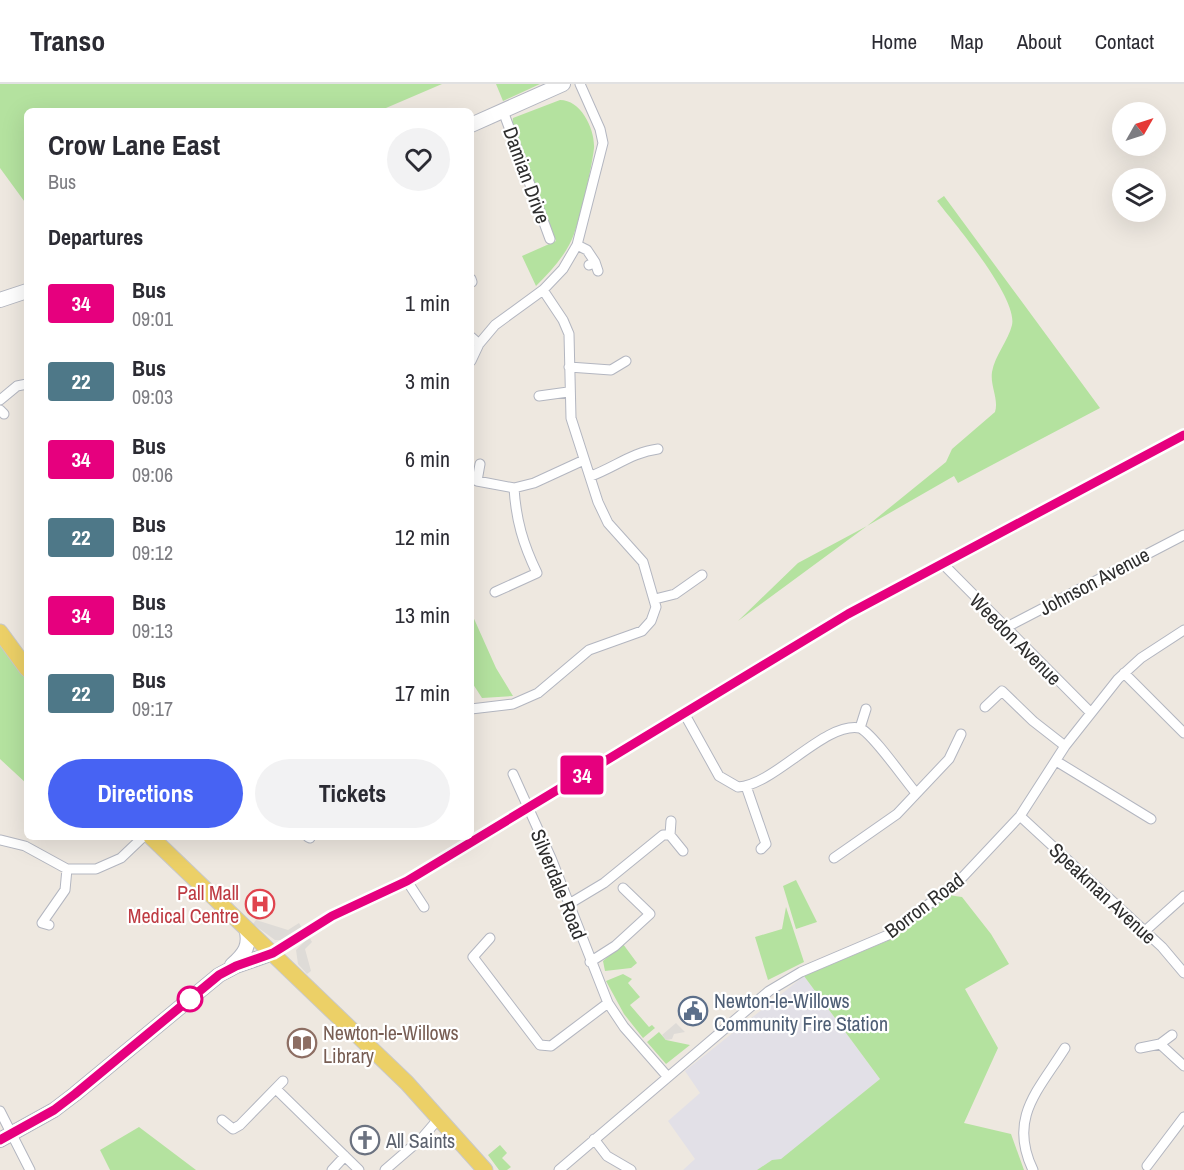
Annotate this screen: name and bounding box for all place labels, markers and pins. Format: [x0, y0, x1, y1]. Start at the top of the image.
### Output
place label: Pall Mall Medical Centre [128, 879, 239, 929]
hospital icon: Pall Mall Medical Centre [244, 888, 276, 920]
unlabelled marker [177, 986, 203, 1012]
place label: Newton-le-Willows Community Fire Station [714, 987, 888, 1037]
public building icon: Newton-le-Willows Community Fire Station [677, 995, 709, 1027]
place label: Newton-le-Willows Library [323, 1019, 459, 1069]
library icon: Newton-le-Willows Library [286, 1027, 318, 1059]
church icon: All Saints [349, 1124, 381, 1156]
place label: All Saints [385, 1127, 455, 1154]

